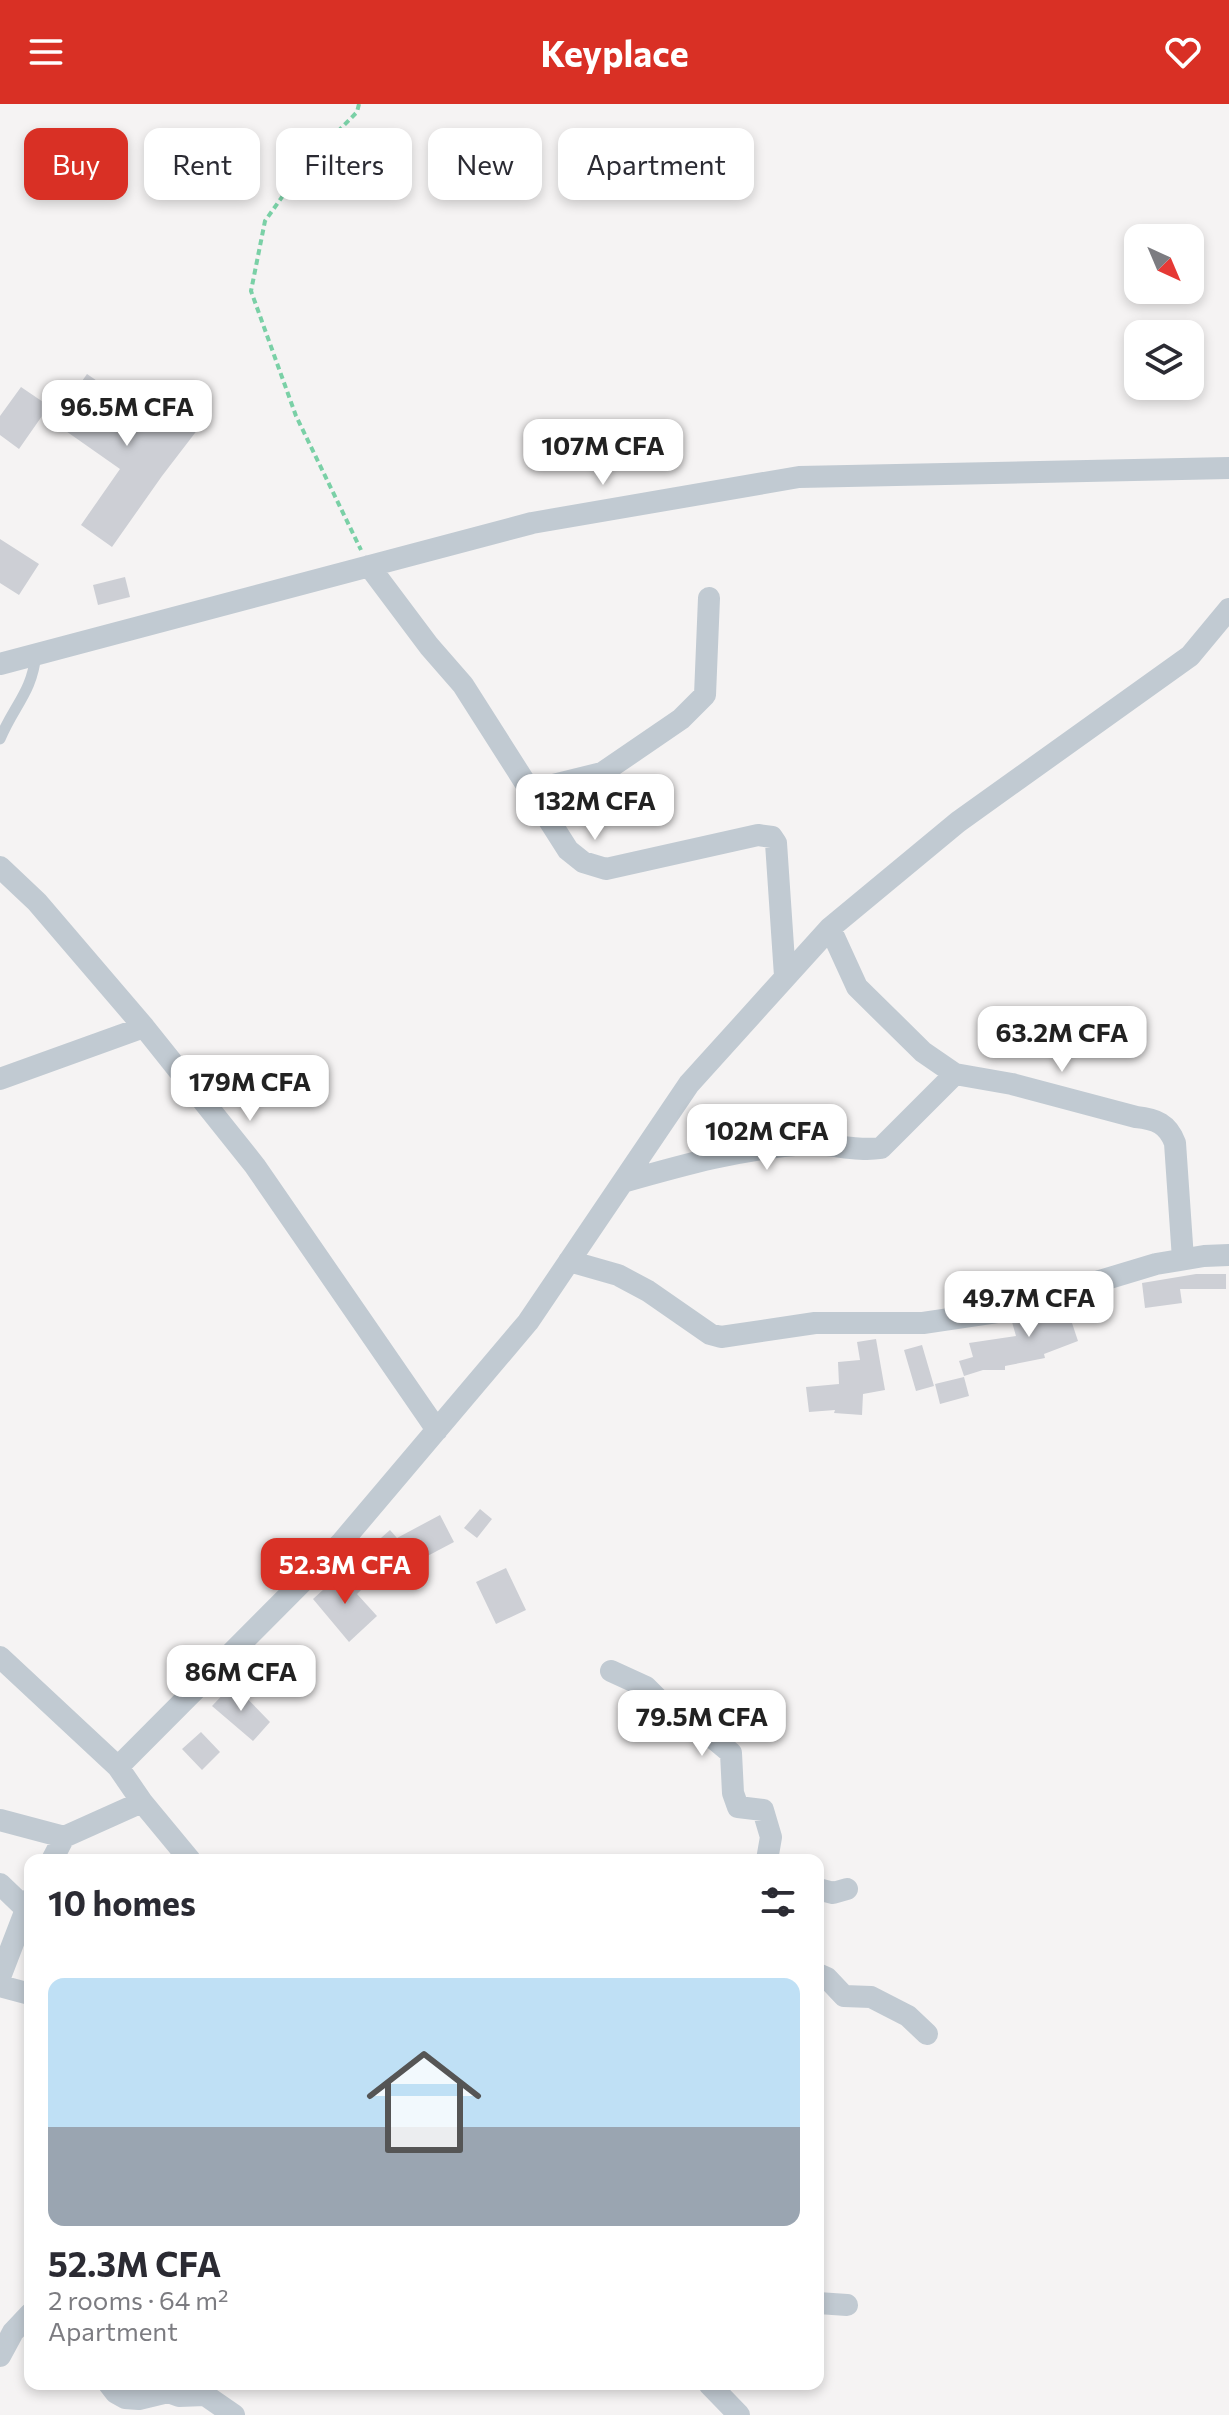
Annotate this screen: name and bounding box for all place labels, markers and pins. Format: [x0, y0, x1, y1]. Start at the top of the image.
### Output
pin: 96.5M CFA [35, 380, 219, 448]
pin: 107M CFA [520, 419, 686, 487]
pin: 132M CFA [512, 774, 678, 842]
pin: 63.2M CFA [970, 1006, 1154, 1074]
pin: 179M CFA [167, 1055, 333, 1123]
pin: 102M CFA [684, 1104, 850, 1172]
pin: 49.7M CFA [937, 1271, 1121, 1339]
pin: 52.3M CFA [253, 1538, 437, 1606]
pin: 86M CFA [167, 1645, 315, 1713]
pin: 79.5M CFA [610, 1690, 794, 1758]

